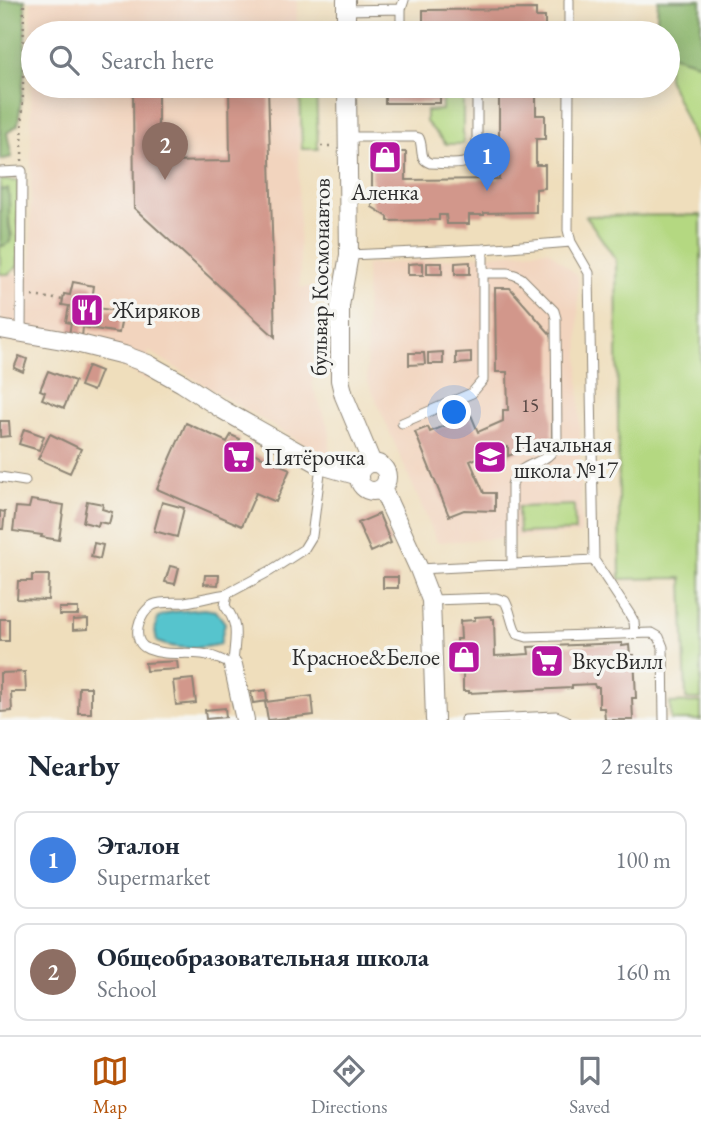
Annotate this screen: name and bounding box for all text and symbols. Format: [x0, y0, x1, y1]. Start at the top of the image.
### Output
search box [21, 21, 680, 98]
icon: search [45, 41, 83, 79]
text: Search here [101, 43, 214, 77]
pin: 2 [142, 122, 188, 180]
pin: 1 [464, 133, 510, 191]
shop icon: Аленка [366, 138, 404, 176]
place label: Аленка [350, 177, 420, 207]
street label: бульвар Космонавтов [303, 178, 337, 376]
restaurant icon: Жиряков [68, 291, 106, 329]
place label: Жиряков [111, 295, 201, 325]
house number: 15 [521, 393, 539, 418]
your location [437, 395, 471, 429]
place label: Начальная школа №17 [514, 429, 619, 485]
supermarket icon: Пятёрочка [220, 438, 258, 476]
school or university icon: Начальная школа №17 [471, 438, 509, 476]
place label: Пятёрочка [264, 442, 366, 472]
shop icon: Красное&Белое [445, 638, 483, 676]
place label: Красное&Белое [292, 642, 440, 672]
supermarket icon: ВкусВилл [528, 642, 566, 680]
place label: ВкусВилл [572, 646, 663, 676]
text: Nearby [28, 746, 120, 785]
text: 2 results [601, 751, 673, 781]
text: Эталон [97, 828, 180, 862]
text: 1 [47, 845, 59, 875]
text: 100 m [615, 845, 671, 875]
text: Supermarket [97, 862, 210, 892]
text: Общеобразовательная школа [97, 940, 429, 974]
text: 2 [47, 957, 59, 987]
text: 160 m [615, 957, 671, 987]
text: School [97, 974, 157, 1004]
tab: Map [91, 1052, 129, 1119]
tab: Directions [311, 1052, 387, 1119]
tab: Saved [569, 1052, 610, 1119]

